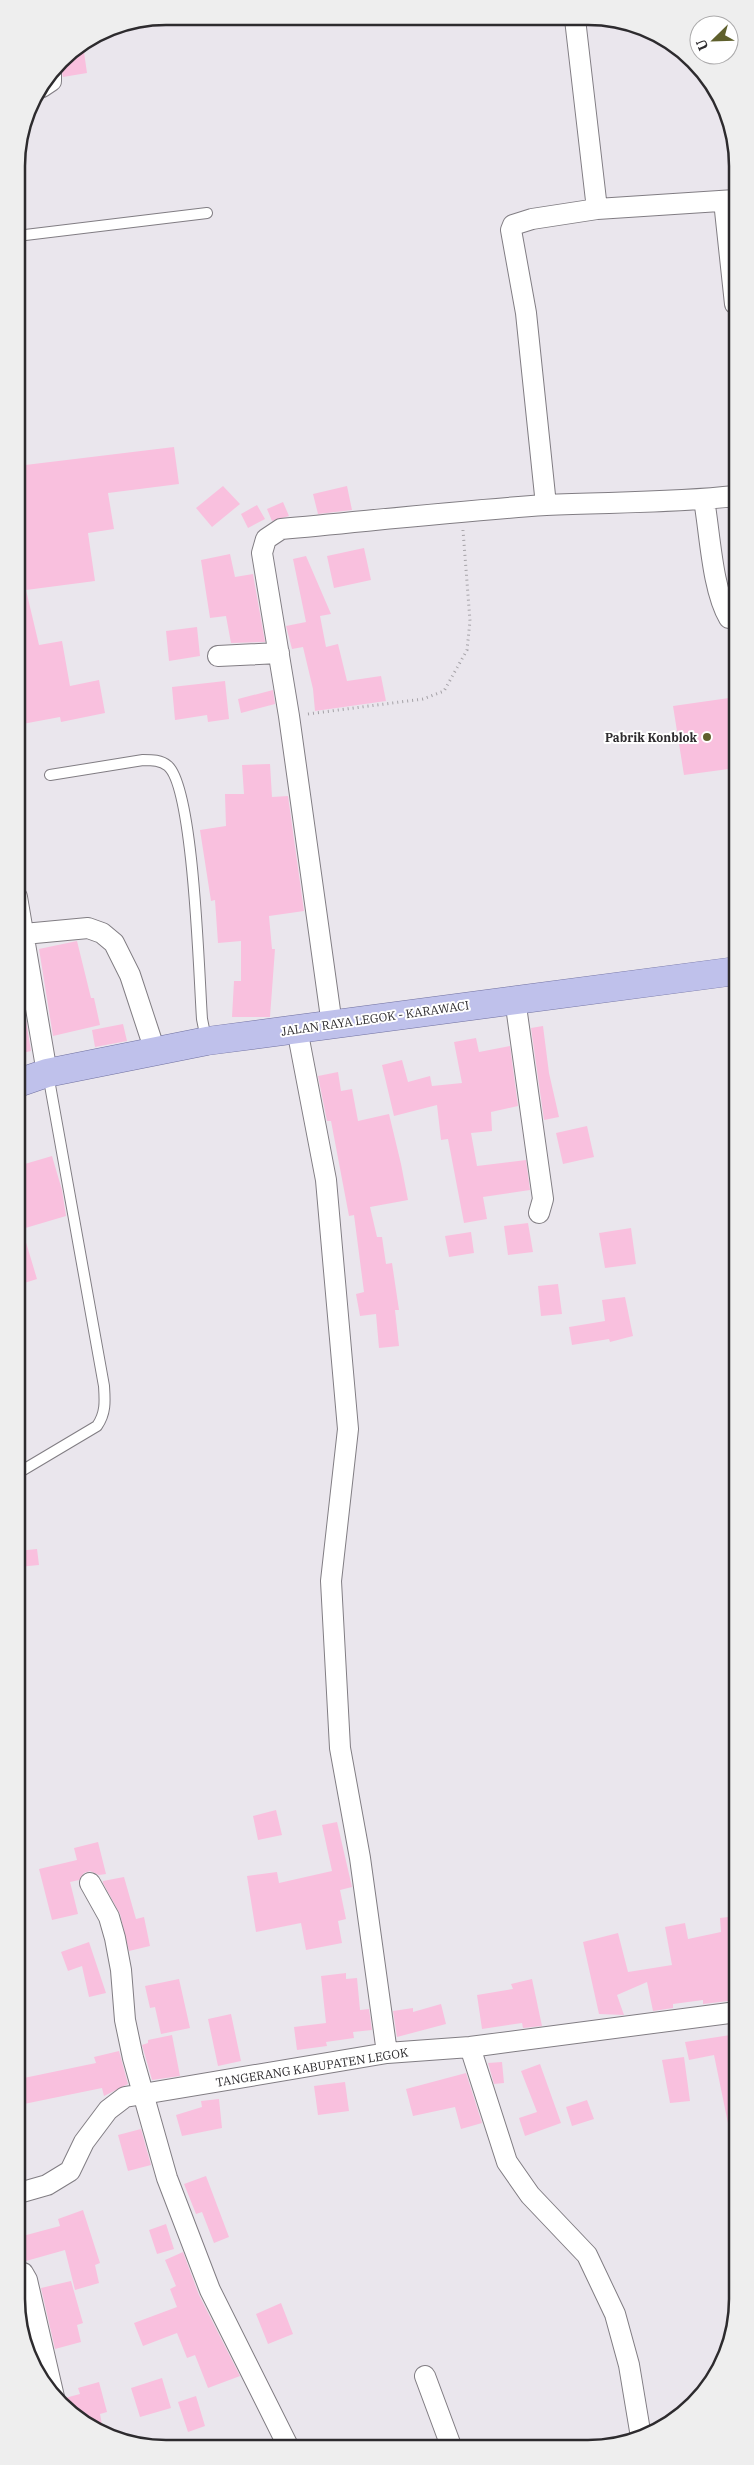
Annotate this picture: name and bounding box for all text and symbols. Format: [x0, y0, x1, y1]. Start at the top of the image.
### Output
north arrow [689, 15, 739, 65]
text: U [692, 36, 712, 54]
place label: Pabrik Konblok [605, 730, 698, 745]
marker: Pabrik Konblok [701, 731, 713, 743]
street label: JALAN RAYA LEGOK - KARAWACI [280, 997, 470, 1039]
street label: TANGERANG KABUPATEN LEGOK [215, 2044, 410, 2090]

